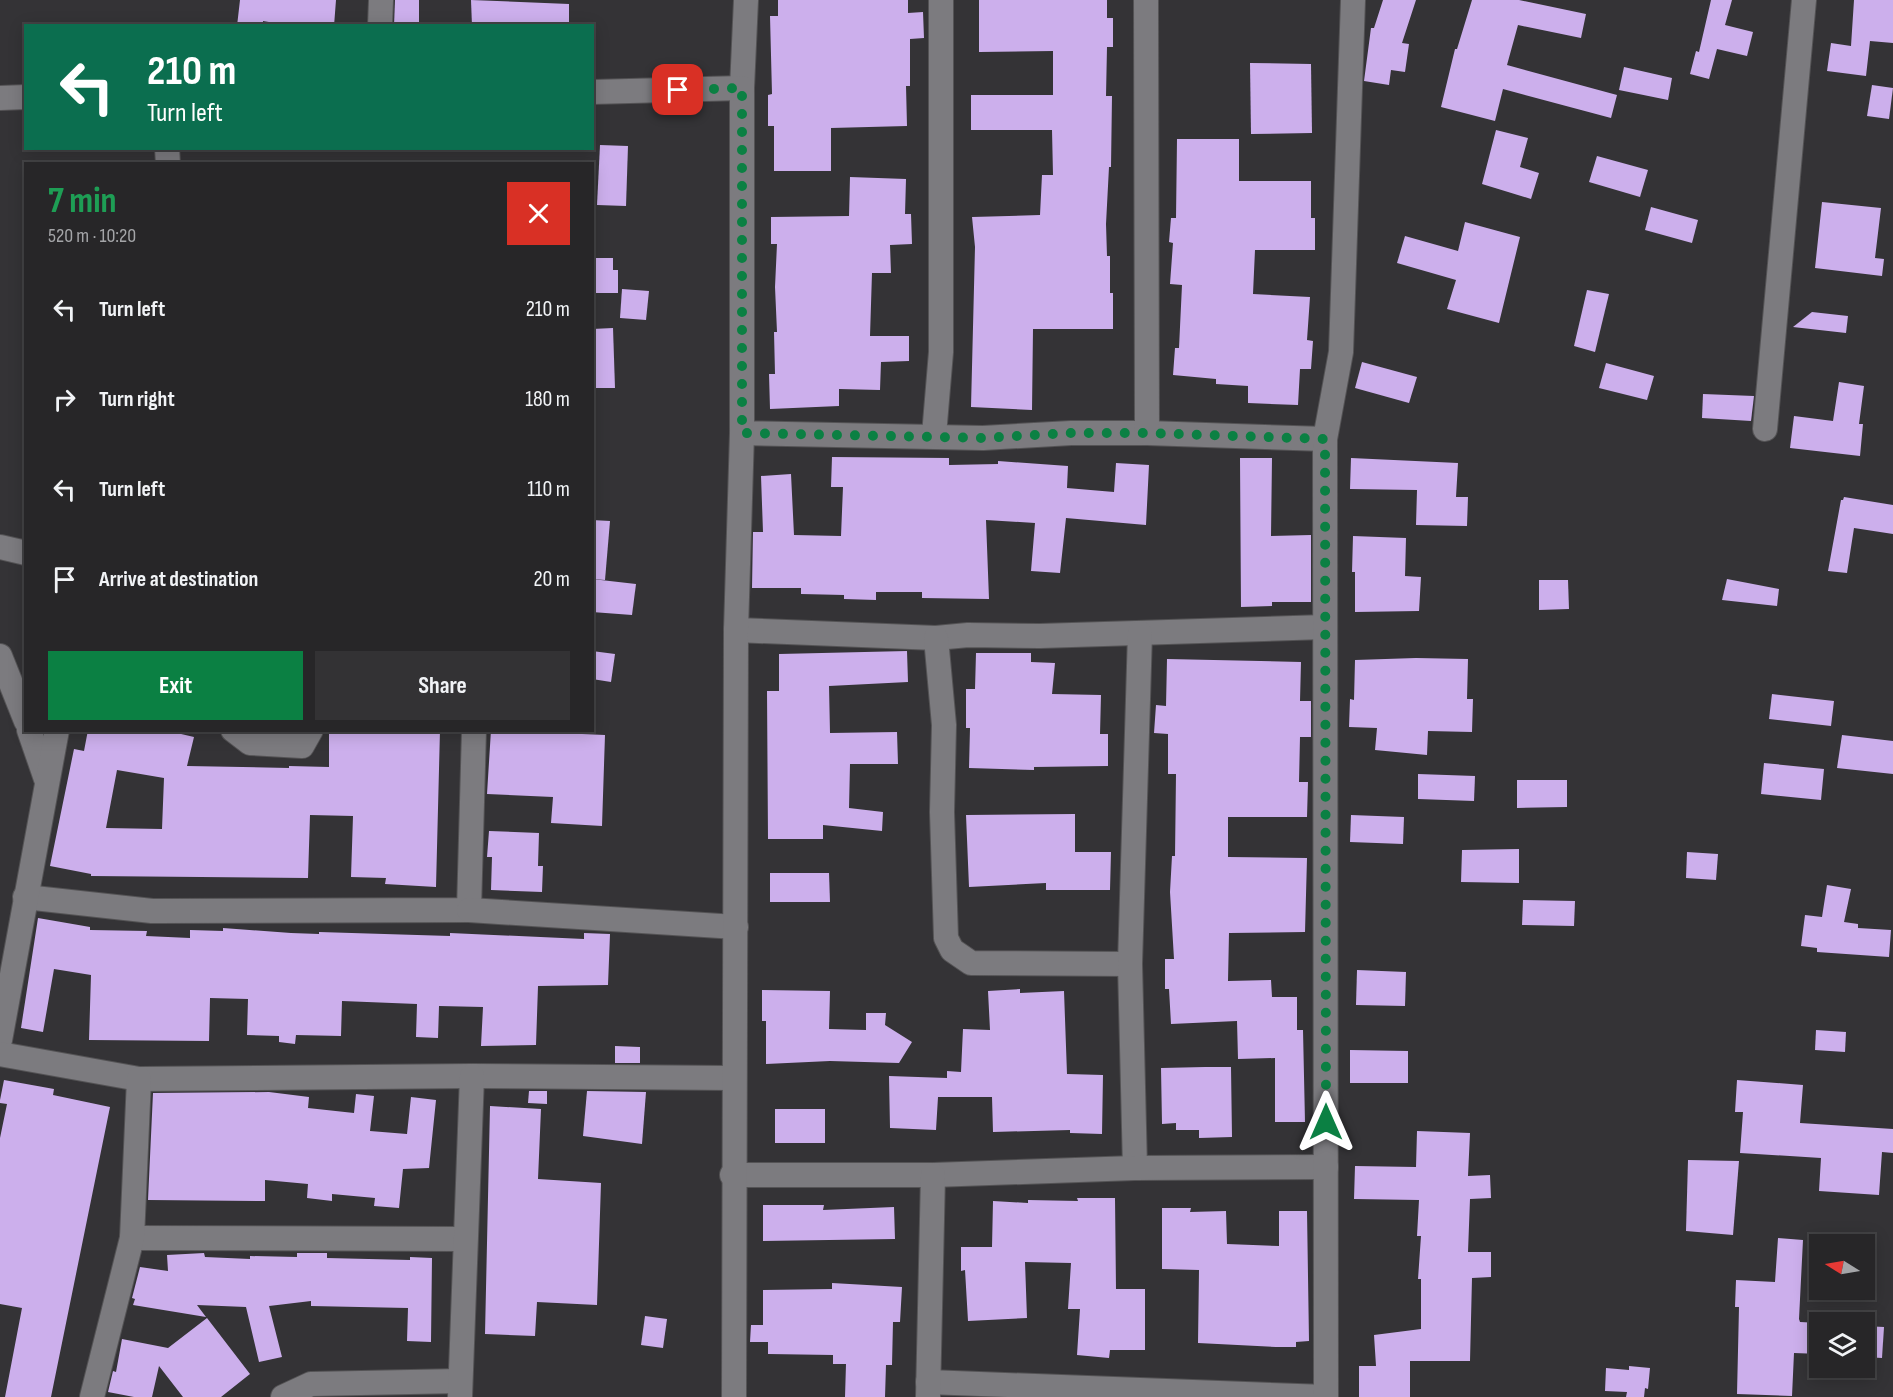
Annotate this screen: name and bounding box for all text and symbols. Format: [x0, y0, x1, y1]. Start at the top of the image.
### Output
text: 210 m [147, 46, 236, 97]
icon: left [48, 48, 126, 126]
pin [652, 64, 703, 115]
icon: arrive [661, 73, 694, 106]
text: Turn left [147, 97, 223, 129]
text: 7 min [48, 180, 117, 223]
button: close [507, 182, 570, 245]
text: 520 m · 10:20 [48, 224, 136, 248]
icon: left [48, 293, 81, 326]
text: Turn left [99, 296, 165, 323]
text: 210 m [526, 296, 570, 323]
icon: right [48, 383, 81, 416]
text: Turn right [99, 386, 175, 413]
text: 180 m [525, 386, 570, 413]
icon: left [48, 473, 81, 506]
text: Turn left [99, 476, 165, 503]
text: 110 m [527, 476, 570, 503]
icon: arrive [48, 563, 81, 596]
text: Arrive at destination [99, 566, 258, 593]
text: 20 m [534, 566, 570, 593]
button: Exit [48, 651, 303, 720]
button: Share [315, 651, 570, 720]
position arrow [1294, 1090, 1358, 1154]
north arrow [1809, 1234, 1875, 1300]
map controls [1809, 1234, 1875, 1378]
button: layers [1809, 1312, 1875, 1378]

